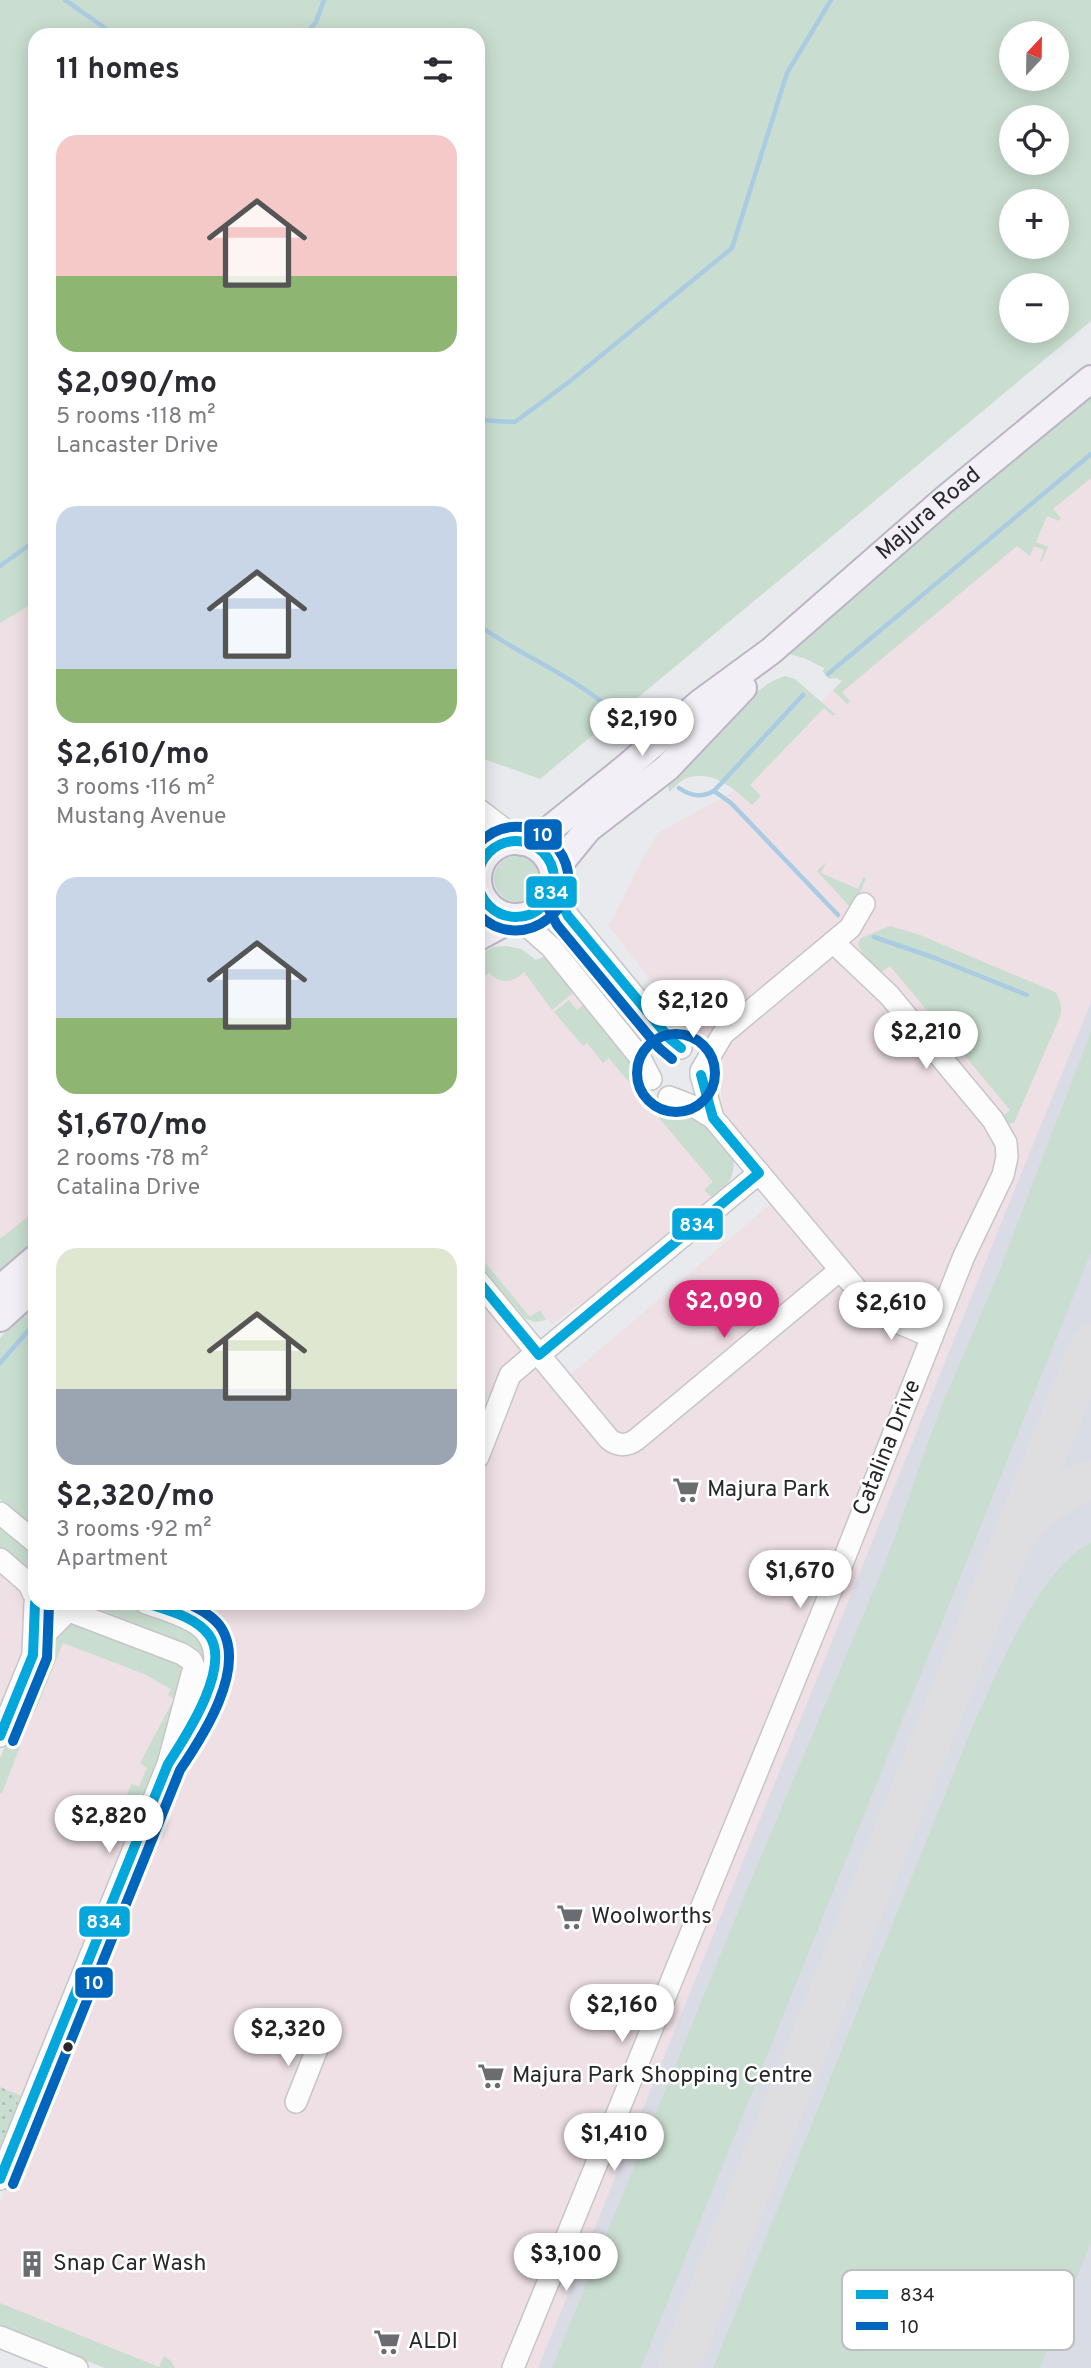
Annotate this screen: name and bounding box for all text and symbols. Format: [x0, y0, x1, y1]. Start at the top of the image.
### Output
north arrow [999, 21, 1069, 91]
map controls [999, 21, 1069, 343]
icon: filters [419, 51, 457, 89]
text: 11 homes [56, 52, 180, 89]
button: locate [999, 105, 1069, 175]
icon: home [194, 180, 320, 306]
button: + [999, 189, 1069, 259]
button: − [999, 273, 1069, 343]
text: $2,090/mo [56, 366, 217, 403]
text: 5 rooms · 118 m² [56, 403, 215, 432]
text: Lancaster Drive [56, 432, 218, 461]
street label: Majura Road [870, 461, 987, 567]
icon: home [194, 551, 320, 677]
pin: $2,190 [585, 698, 699, 758]
text: $2,190 [606, 706, 678, 735]
text: $2,610/mo [56, 737, 209, 774]
text: 3 rooms · 116 m² [56, 774, 215, 803]
text: Mustang Avenue [56, 803, 226, 832]
line badge: 10 [523, 818, 563, 851]
text: 10 [533, 824, 553, 848]
line badge: 834 [525, 875, 578, 909]
text: 834 [533, 882, 569, 906]
icon: home [194, 922, 320, 1048]
pin: $2,120 [636, 981, 750, 1040]
text: $2,120 [657, 988, 729, 1017]
pin: $2,210 [869, 1012, 983, 1071]
text: $2,210 [890, 1019, 962, 1048]
text: $1,670/mo [56, 1108, 207, 1145]
text: 2 rooms · 78 m² [56, 1145, 209, 1174]
text: Catalina Drive [56, 1174, 200, 1203]
line badge: 834 [671, 1207, 724, 1241]
text: 834 [679, 1214, 715, 1238]
pin: $2,090 [667, 1280, 781, 1340]
pin: $2,610 [834, 1282, 948, 1342]
text: $2,090 [685, 1288, 763, 1317]
text: $2,610 [855, 1290, 927, 1319]
icon: home [194, 1293, 320, 1419]
street label: Catalina Drive [848, 1376, 928, 1520]
supermarket icon: Majura Park [671, 1475, 701, 1505]
place label: Majura Park [707, 1476, 830, 1505]
text: $2,320/mo [56, 1479, 215, 1516]
text: 3 rooms · 92 m² [56, 1516, 212, 1545]
text: Apartment [56, 1545, 168, 1574]
pin: $1,670 [743, 1550, 857, 1610]
text: $1,670 [765, 1558, 835, 1587]
pin: $2,820 [52, 1796, 166, 1855]
text: $2,820 [71, 1803, 147, 1832]
supermarket icon: Woolworths [555, 1902, 585, 1932]
place label: Woolworths [591, 1903, 712, 1932]
line badge: 834 [78, 1905, 131, 1938]
text: 834 [86, 1911, 122, 1935]
line badge: 10 [74, 1966, 114, 1999]
text: 10 [84, 1972, 104, 1996]
pin: $2,160 [565, 1984, 679, 2044]
text: $2,160 [586, 1992, 658, 2021]
pin: $2,320 [231, 2008, 345, 2068]
text: $2,320 [250, 2016, 326, 2045]
unlabelled marker [61, 2040, 75, 2054]
supermarket icon: Majura Park Shopping Centre [476, 2061, 506, 2091]
place label: Majura Park Shopping Centre [512, 2062, 812, 2091]
pin: $1,410 [557, 2114, 671, 2173]
text: $1,410 [580, 2121, 648, 2150]
pin: $3,100 [509, 2234, 623, 2293]
text: $3,100 [530, 2241, 602, 2270]
building icon: Snap Car Wash [17, 2249, 47, 2279]
place label: Snap Car Wash [53, 2250, 206, 2279]
legend [842, 2270, 1074, 2350]
text: 834 [900, 2284, 935, 2308]
text: 10 [900, 2316, 919, 2340]
supermarket icon: ALDI [372, 2327, 402, 2357]
place label: ALDI [408, 2328, 458, 2357]

